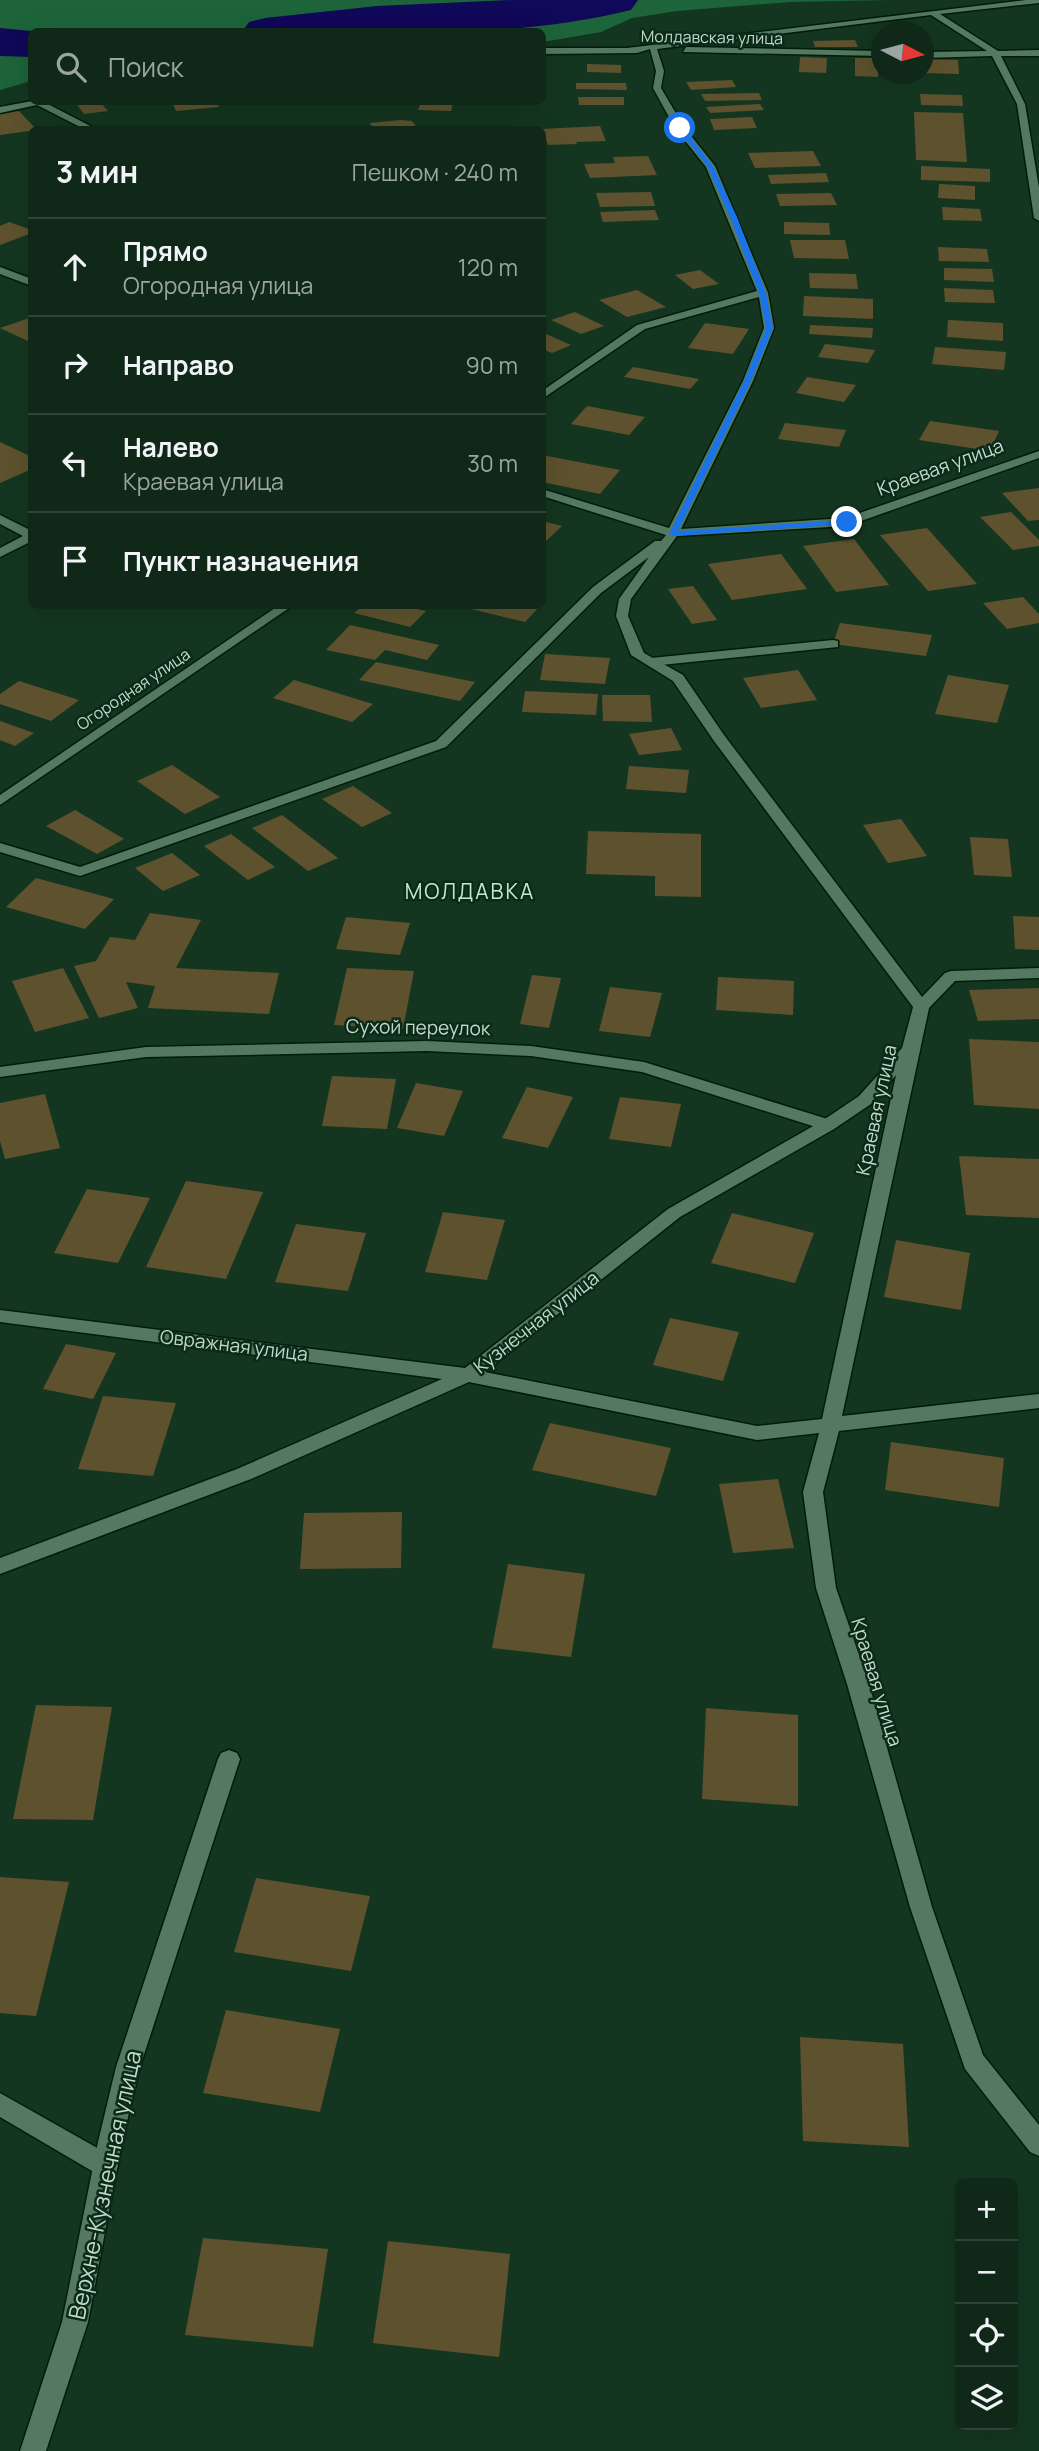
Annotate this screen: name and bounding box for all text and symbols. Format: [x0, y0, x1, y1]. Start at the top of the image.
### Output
north arrow [871, 21, 934, 84]
street label: Молдавская улица [641, 25, 783, 49]
search box [28, 28, 546, 105]
icon: search [52, 48, 90, 86]
text: Поиск [108, 49, 183, 85]
route start [664, 112, 695, 143]
text: 3 мин [56, 151, 138, 192]
text: Пешком · 240 m [352, 156, 518, 188]
text: Прямо [123, 233, 208, 269]
icon: ahead [56, 248, 94, 286]
text: 120 m [458, 251, 518, 283]
text: Огородная улица [123, 269, 313, 301]
icon: right [56, 346, 94, 384]
text: Направо [123, 347, 234, 383]
text: 90 m [466, 349, 518, 381]
text: Налево [123, 429, 219, 465]
street label: Краевая улица [873, 432, 1007, 502]
icon: left [56, 444, 94, 482]
text: 30 m [467, 447, 518, 479]
text: Краевая улица [123, 465, 284, 497]
route end [831, 506, 862, 537]
icon: arrive [56, 542, 94, 580]
text: Пункт назначения [123, 543, 359, 579]
street label: Огородная улица [72, 643, 194, 735]
district label: МОЛДАВКА [405, 877, 535, 905]
street label: Сухой переулок [346, 1013, 491, 1041]
street label: Краевая улица [849, 1042, 903, 1178]
street label: Кузнечная улица [468, 1265, 604, 1379]
street label: Овражная улица [159, 1323, 309, 1367]
street label: Краевая улица [845, 1615, 909, 1749]
street label: Верхне-Кузнечная улица [60, 2047, 148, 2322]
map controls [955, 2178, 1018, 2430]
button: + [955, 2178, 1018, 2241]
button: − [955, 2241, 1018, 2304]
button: locate [955, 2304, 1018, 2367]
button: layers [955, 2367, 1018, 2430]

